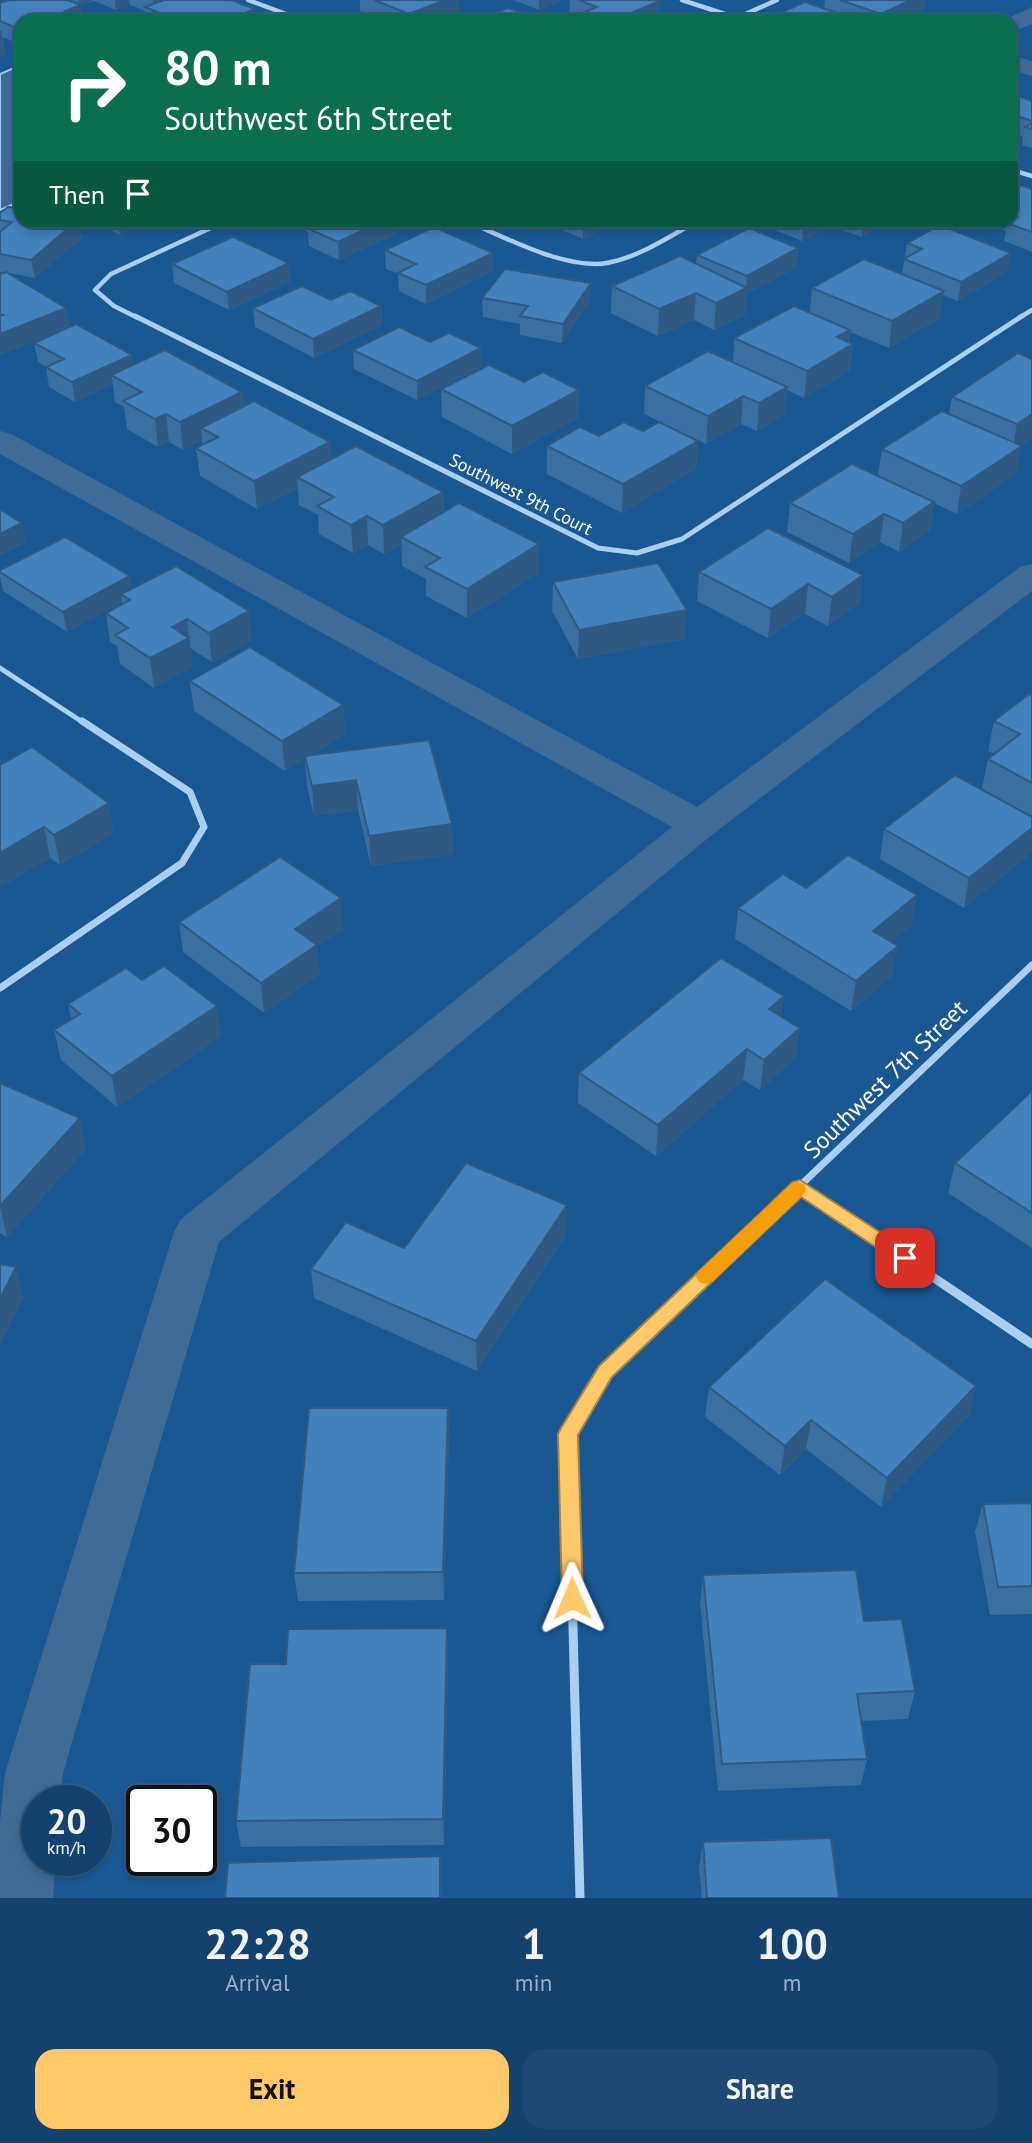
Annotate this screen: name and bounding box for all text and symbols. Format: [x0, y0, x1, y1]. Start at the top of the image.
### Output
text: 80 m [164, 35, 271, 99]
icon: right [49, 42, 140, 133]
text: Southwest 6th Street [164, 97, 452, 139]
icon: arrive [119, 175, 157, 213]
text: Then [49, 178, 105, 211]
street label: Southwest 9th Court [445, 448, 597, 540]
street label: Southwest 7th Street [797, 993, 973, 1165]
pin [875, 1228, 935, 1288]
icon: arrive [886, 1239, 924, 1277]
position arrow [535, 1561, 609, 1635]
speed limit sign: 30 [126, 1785, 217, 1876]
text: 20 [47, 1798, 86, 1844]
text: km/h [47, 1836, 86, 1859]
text: 22:28 [204, 1916, 311, 1971]
text: 1 [522, 1916, 545, 1971]
text: 100 [756, 1916, 828, 1971]
text: Arrival [225, 1968, 290, 1997]
text: min [515, 1968, 552, 1997]
text: m [783, 1968, 801, 1997]
button: Exit [35, 2049, 509, 2129]
button: Share [523, 2049, 997, 2129]

